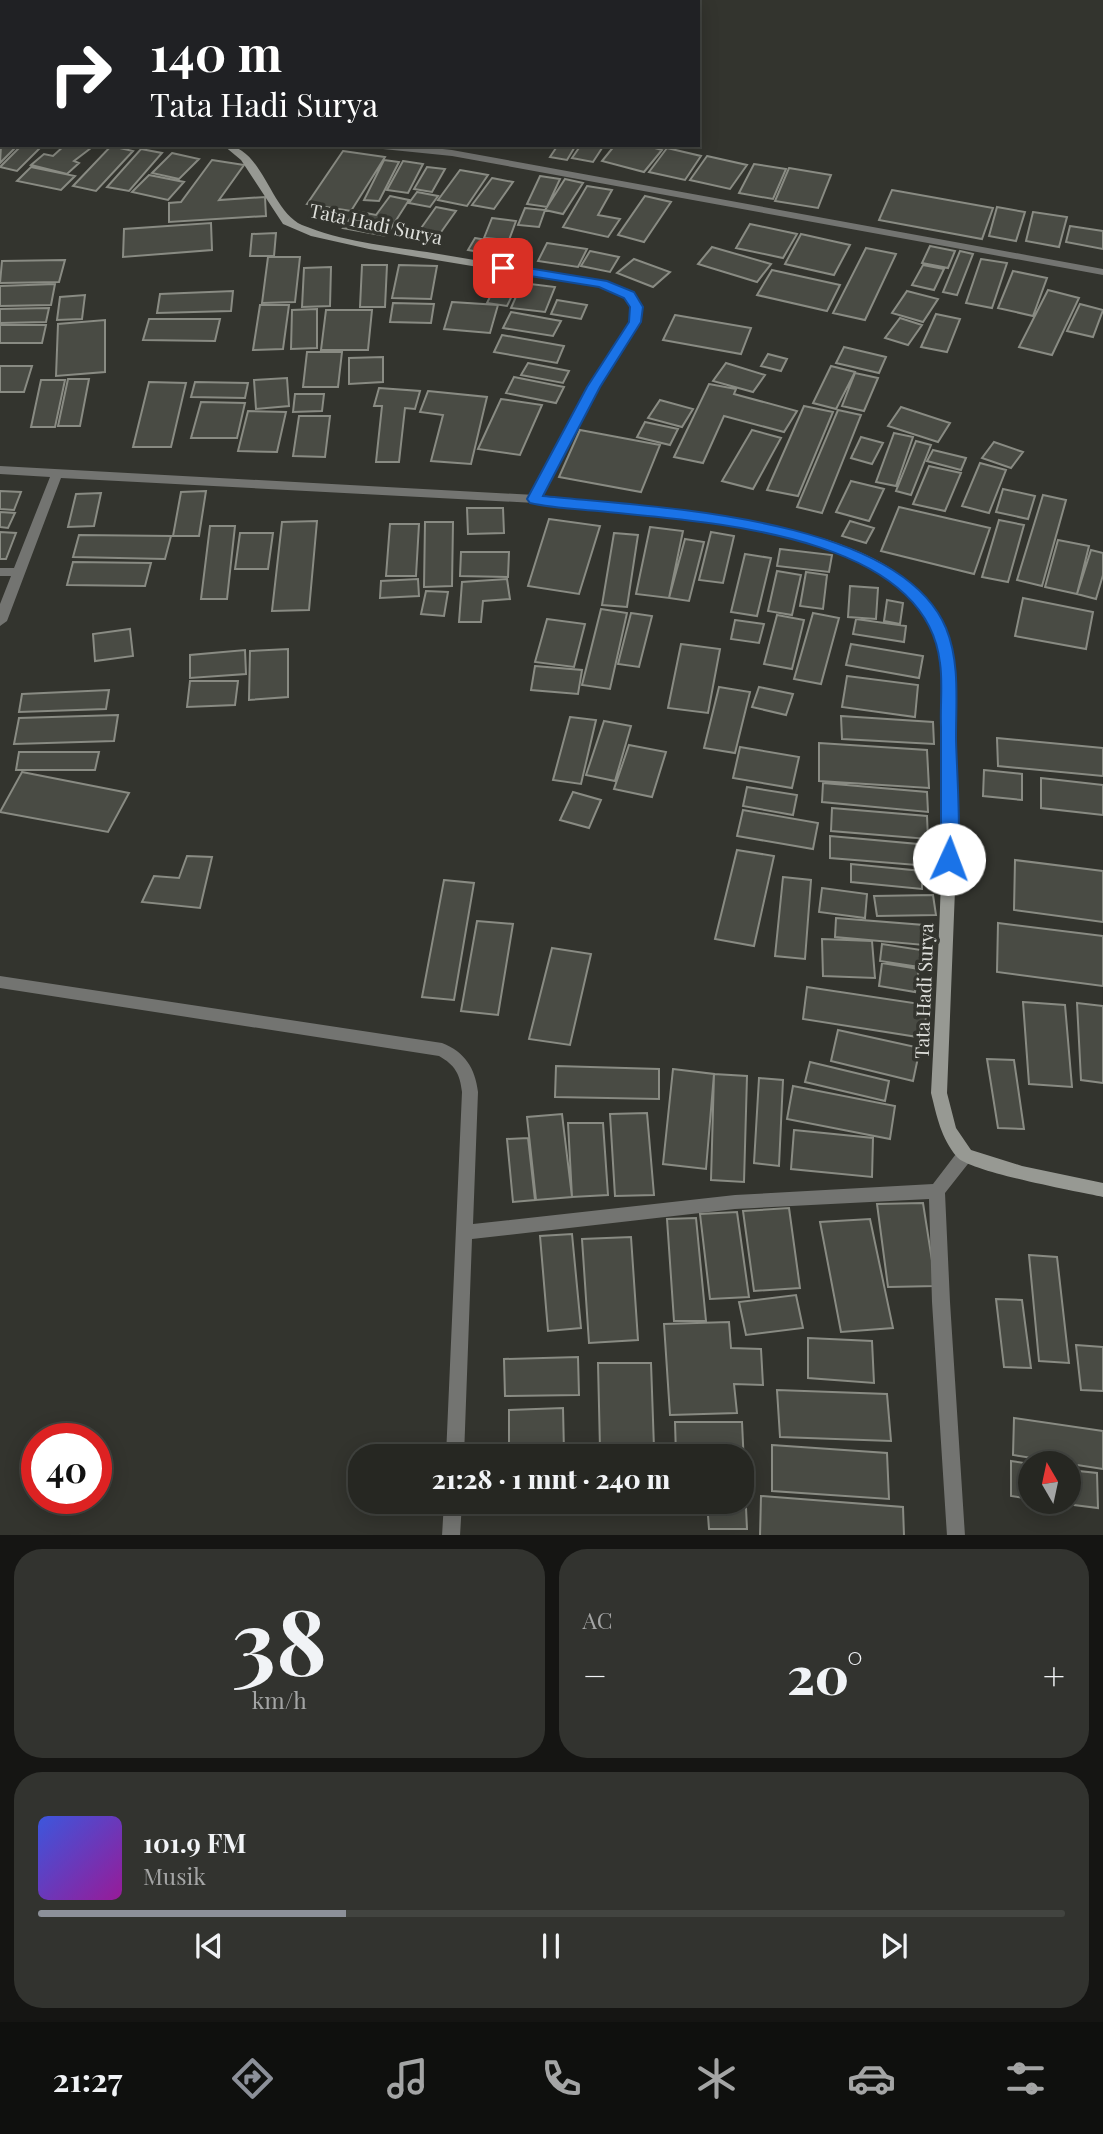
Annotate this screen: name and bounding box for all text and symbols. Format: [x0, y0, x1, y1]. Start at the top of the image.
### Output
text: 140 m [150, 19, 282, 84]
icon: right [35, 28, 126, 119]
text: Tata Hadi Surya [150, 82, 378, 125]
street label: Tata Hadi Surya [307, 196, 446, 250]
pin [473, 238, 533, 298]
icon: arrive [484, 249, 522, 287]
position arrow [912, 822, 986, 896]
street label: Tata Hadi Surya [908, 922, 938, 1059]
speed limit sign: 40 [21, 1423, 112, 1514]
north arrow [1018, 1451, 1082, 1514]
map controls [1018, 1451, 1081, 1514]
text: 21:28 · 1 mnt · 240 m [432, 1461, 670, 1496]
text: 38 [232, 1578, 327, 1699]
text: AC [583, 1604, 613, 1635]
text: 20° [787, 1639, 863, 1708]
text: − [583, 1649, 607, 1700]
text: + [1043, 1649, 1065, 1700]
text: km/h [252, 1684, 307, 1715]
text: 101.9 FM [143, 1825, 246, 1860]
text: Musik [143, 1860, 206, 1891]
icon: previous [190, 1927, 228, 1965]
icon: pause [532, 1927, 570, 1965]
icon: next [875, 1927, 913, 1965]
icon: directions [228, 2054, 277, 2103]
icon: music [383, 2054, 432, 2103]
icon: phone [537, 2054, 586, 2103]
icon: climate [692, 2054, 741, 2103]
icon: car [847, 2054, 896, 2103]
icon: filters [1001, 2054, 1050, 2103]
text: 21:27 [53, 2057, 122, 2100]

